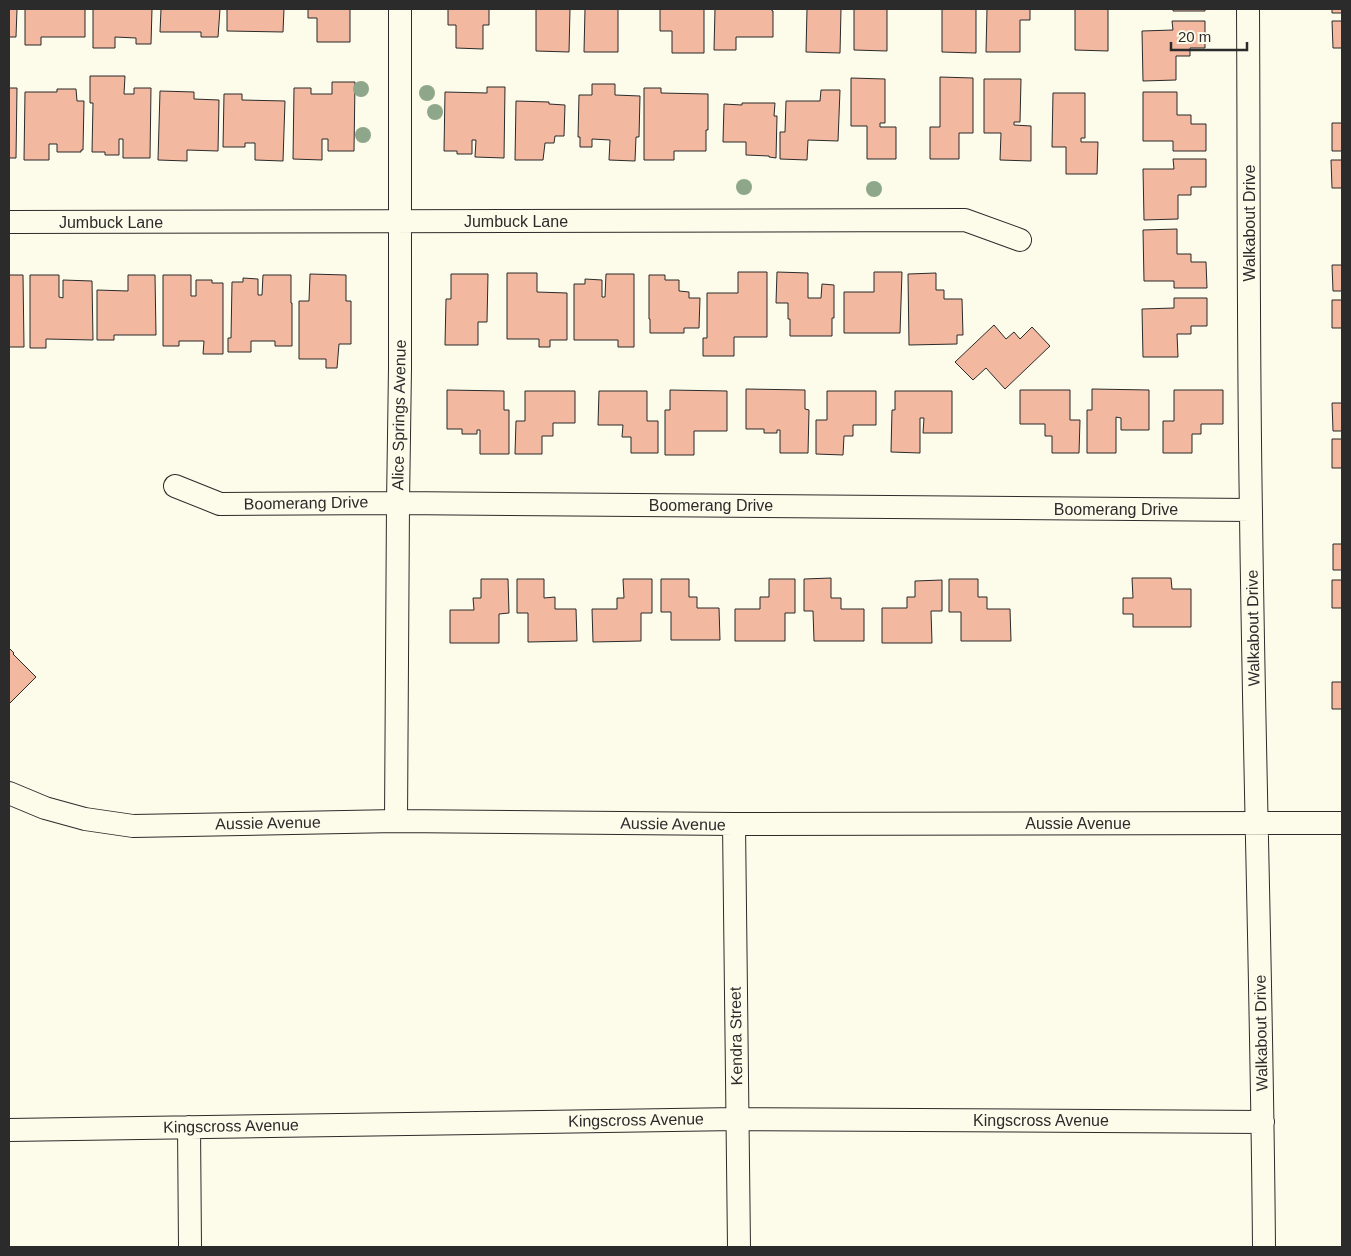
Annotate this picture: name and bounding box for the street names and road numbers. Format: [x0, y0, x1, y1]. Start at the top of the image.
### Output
street label: Walkabout Drive [1241, 165, 1258, 281]
street label: Jumbuck Lane [464, 213, 568, 230]
street label: Jumbuck Lane [59, 214, 163, 231]
street label: Alice Springs Avenue [389, 339, 409, 491]
street label: Boomerang Drive [244, 493, 368, 513]
street label: Boomerang Drive [649, 497, 773, 514]
street label: Boomerang Drive [1054, 501, 1178, 518]
street label: Walkabout Drive [1243, 569, 1263, 687]
street label: Aussie Avenue [215, 814, 321, 832]
street label: Aussie Avenue [620, 815, 726, 833]
street label: Aussie Avenue [1025, 815, 1131, 832]
street label: Walkabout Drive [1251, 974, 1271, 1092]
street label: Kendra Street [727, 986, 745, 1086]
street label: Kingscross Avenue [568, 1110, 704, 1130]
street label: Kingscross Avenue [973, 1112, 1109, 1129]
street label: Kingscross Avenue [163, 1116, 299, 1136]

